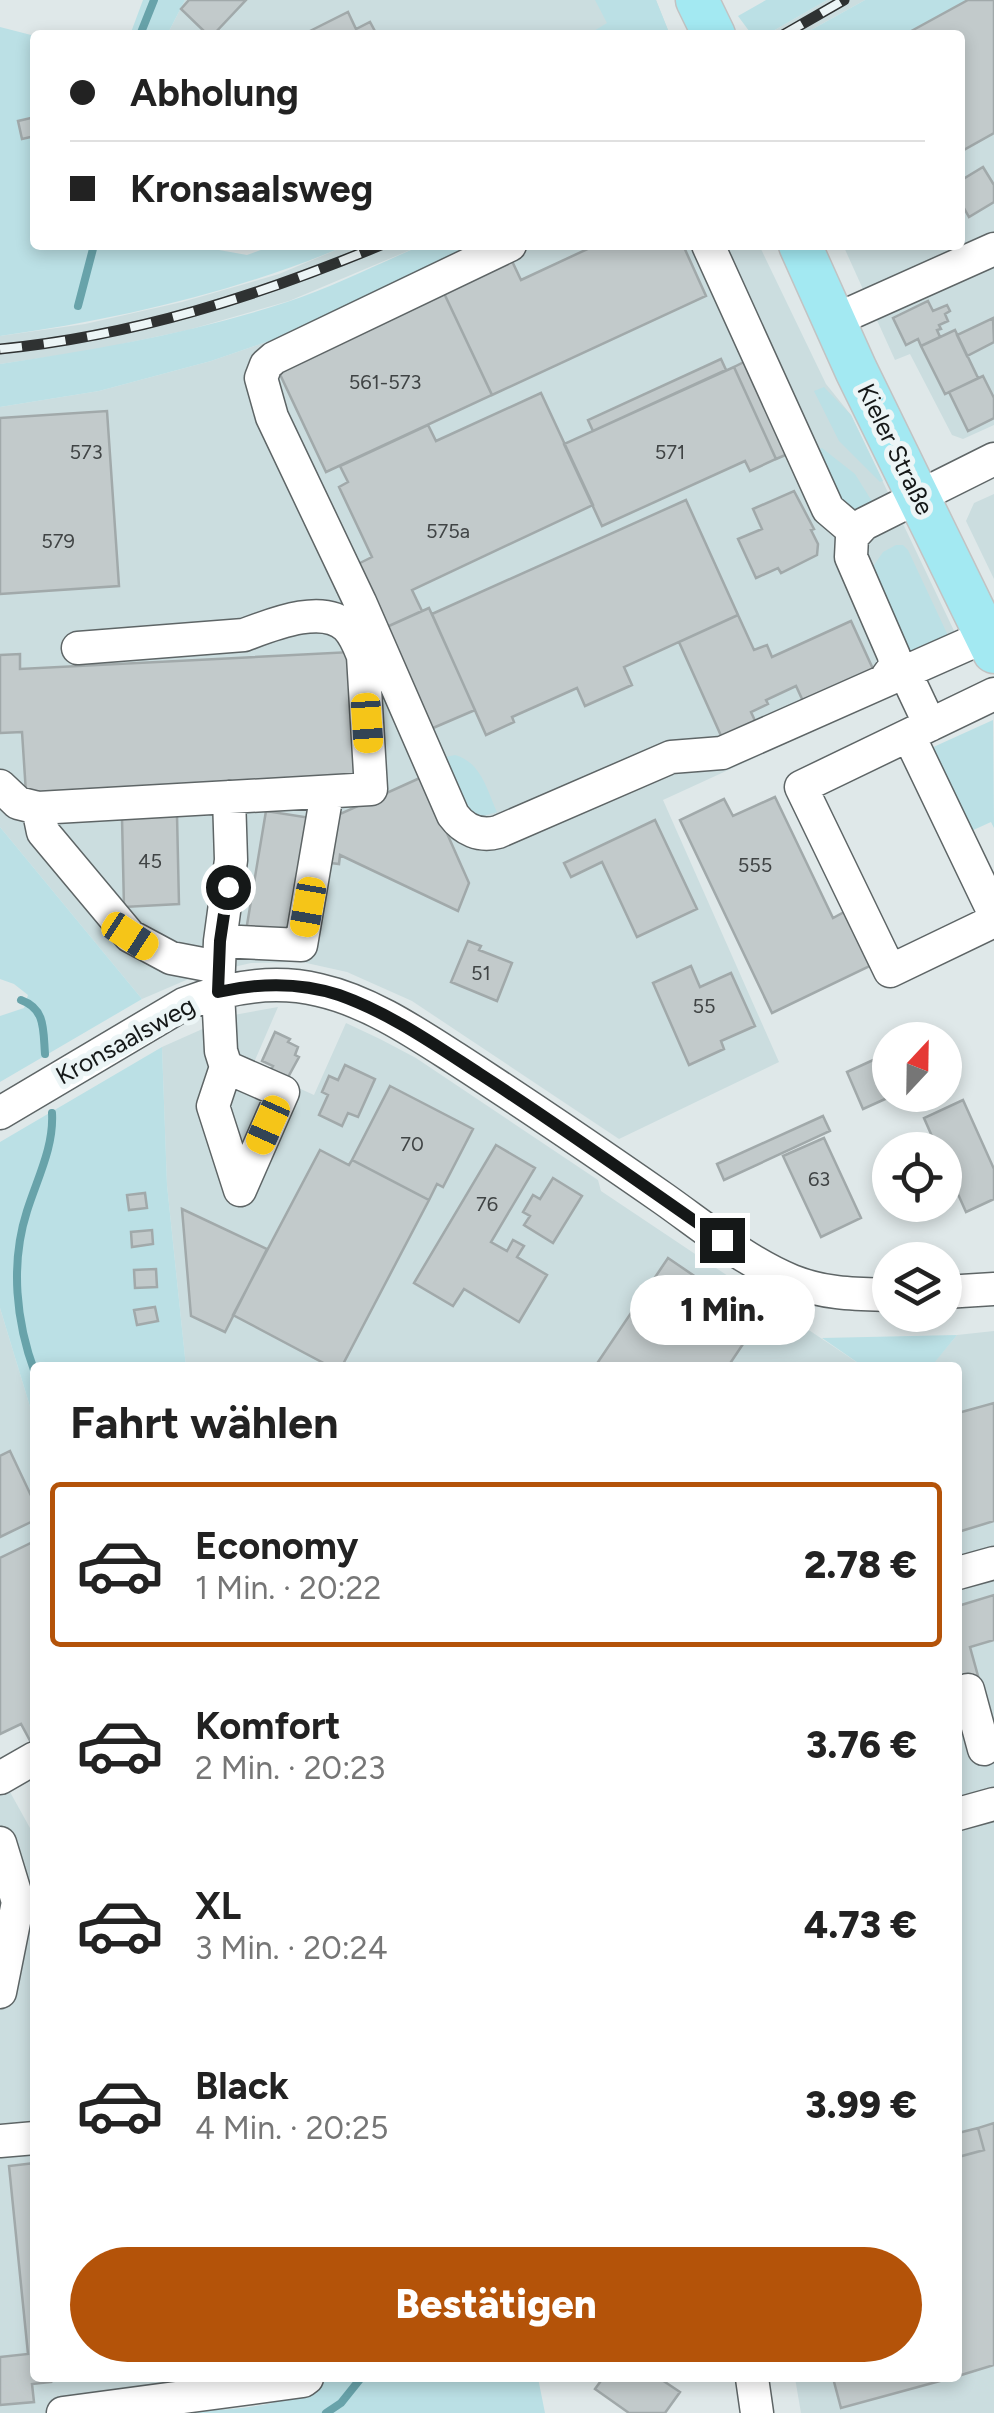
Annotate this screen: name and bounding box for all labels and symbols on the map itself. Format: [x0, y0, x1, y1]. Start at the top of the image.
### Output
house number: 561-573 [349, 370, 421, 394]
street label: Kieler Straße [851, 379, 941, 519]
house number: 573 [69, 440, 103, 464]
house number: 571 [655, 440, 685, 464]
house number: 575a [426, 519, 470, 543]
house number: 579 [41, 529, 75, 553]
car [350, 692, 384, 754]
house number: 45 [138, 849, 162, 873]
house number: 555 [738, 853, 772, 877]
route start [206, 865, 251, 910]
car [288, 875, 328, 939]
car [97, 907, 163, 965]
house number: 51 [471, 961, 491, 985]
street label: Kronsaalsweg [50, 990, 200, 1090]
house number: 55 [693, 994, 716, 1018]
north arrow [872, 1022, 962, 1112]
car [242, 1091, 294, 1159]
house number: 70 [400, 1132, 424, 1156]
house number: 63 [808, 1167, 830, 1191]
house number: 76 [476, 1192, 498, 1216]
route end [700, 1218, 745, 1263]
callout: 1 Min. [630, 1275, 814, 1345]

